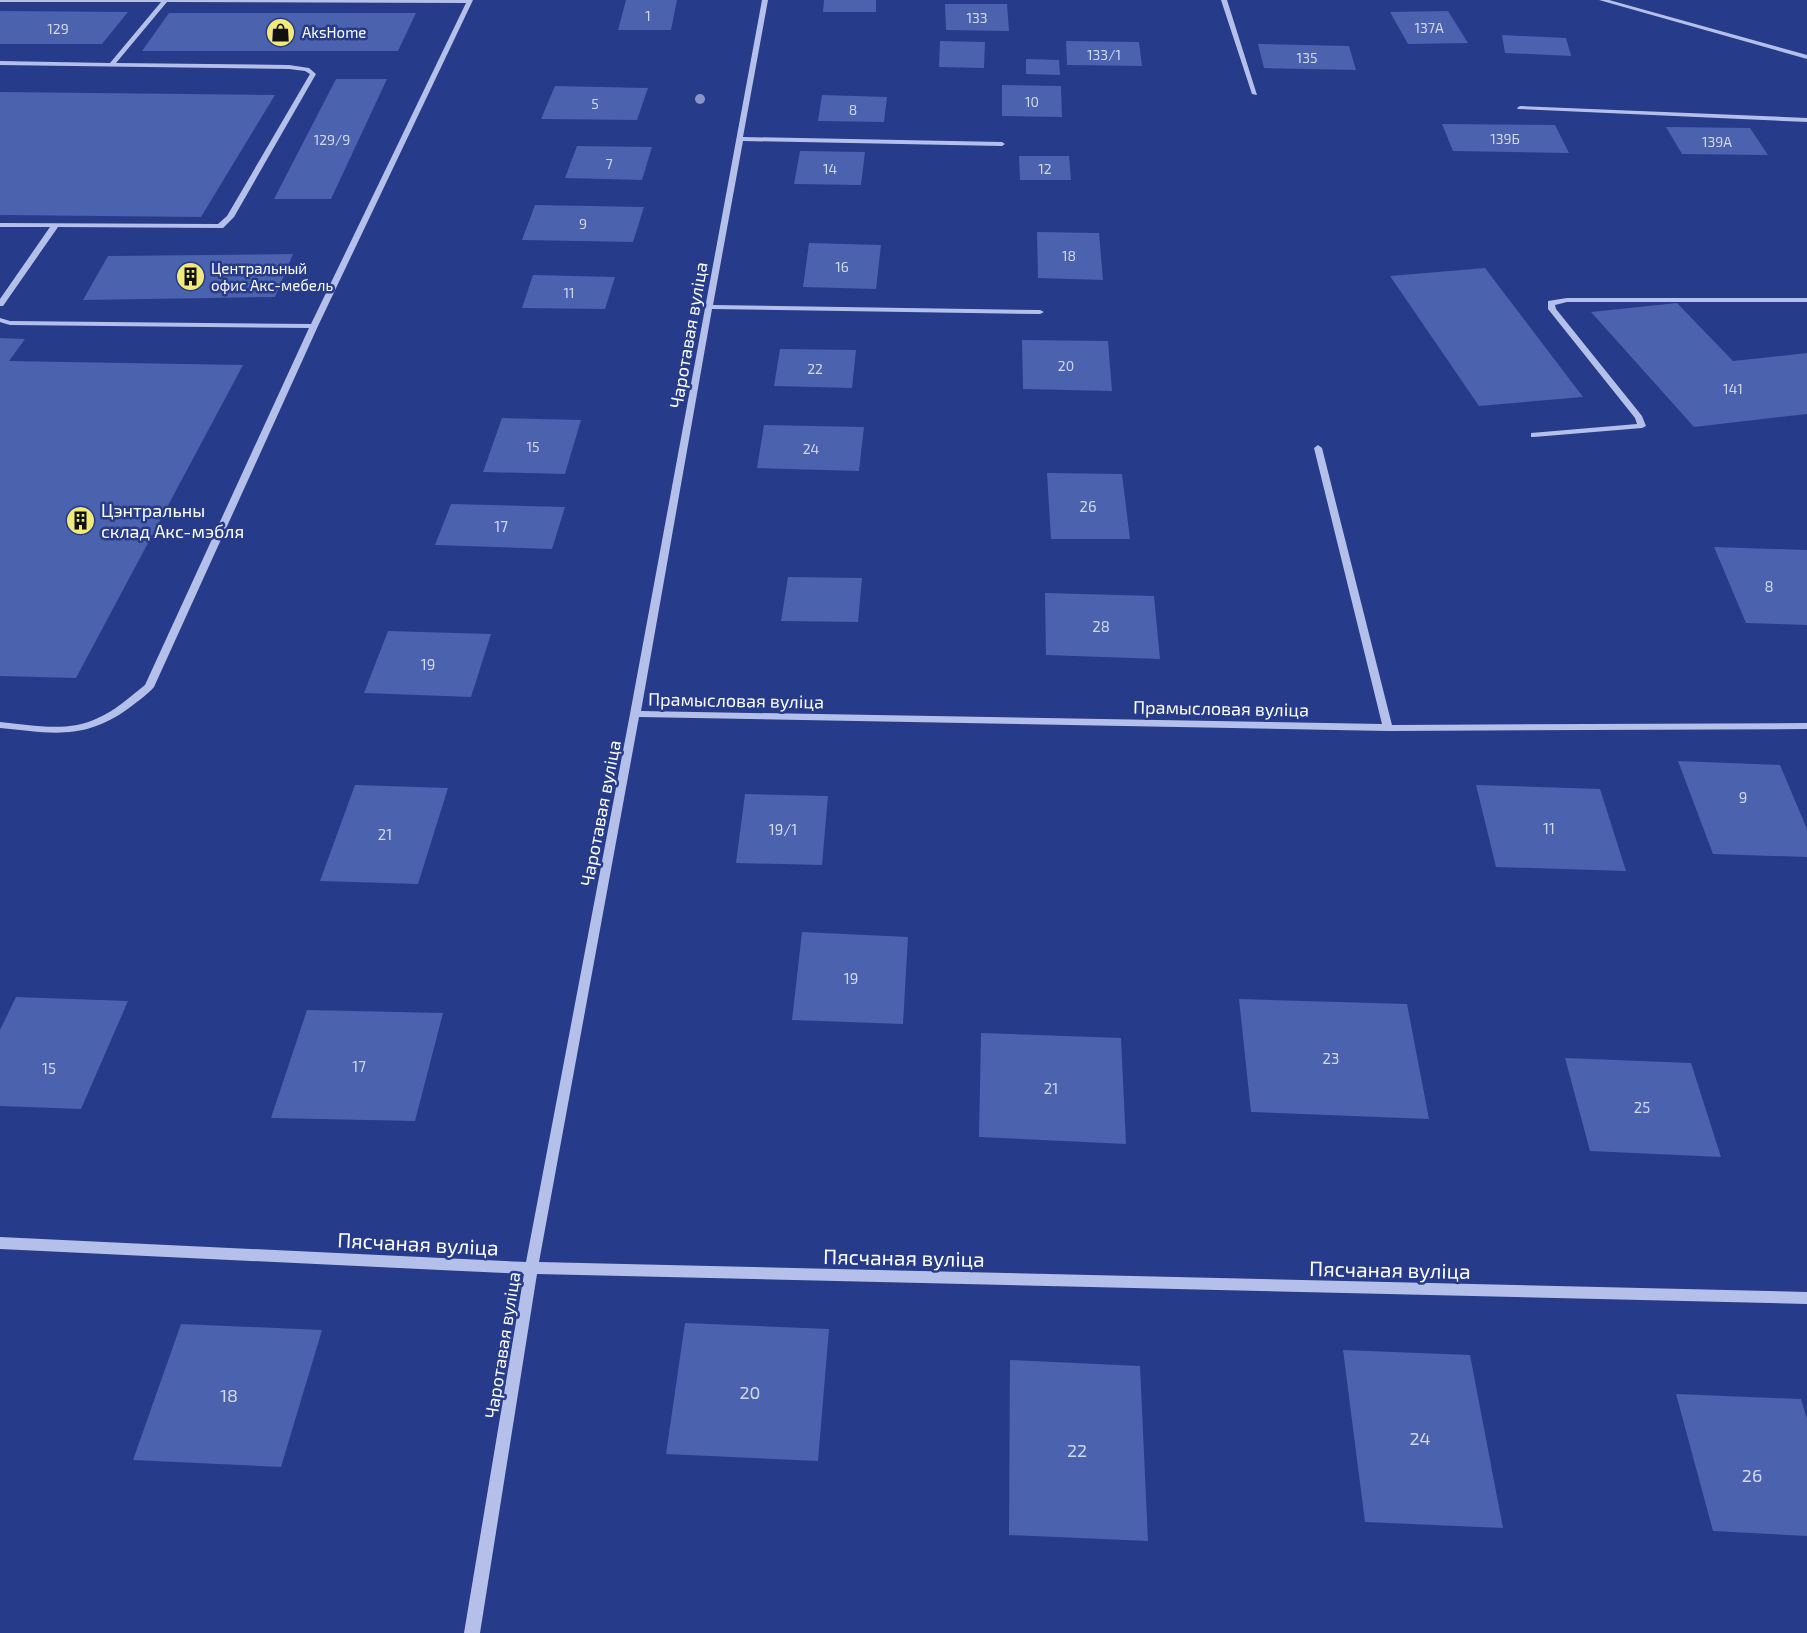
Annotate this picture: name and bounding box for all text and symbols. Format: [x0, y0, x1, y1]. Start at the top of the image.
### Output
house number: 1 [645, 7, 651, 24]
house number: 133 [966, 9, 988, 26]
shop icon: AksHome [265, 16, 297, 48]
house number: 137А [1414, 19, 1444, 36]
house number: 129 [47, 20, 69, 37]
place label: AksHome [302, 23, 366, 41]
house number: 133/1 [1087, 46, 1121, 63]
house number: 135 [1297, 49, 1317, 66]
house number: 10 [1025, 93, 1039, 110]
house number: 5 [591, 95, 599, 112]
house number: 8 [849, 101, 857, 118]
house number: 139Б [1490, 130, 1520, 147]
house number: 129/9 [314, 131, 350, 148]
house number: 139А [1702, 133, 1732, 150]
house number: 7 [605, 155, 613, 172]
house number: 14 [823, 160, 837, 177]
house number: 12 [1038, 160, 1052, 177]
house number: 9 [579, 215, 587, 232]
house number: 18 [1062, 247, 1076, 264]
house number: 16 [835, 258, 849, 275]
place label: Центральный офис Акс-мебель [211, 259, 333, 294]
street label: Чаротавая вуліца [664, 260, 712, 410]
building icon: Центральный офис Акс-мебель [174, 261, 206, 293]
house number: 11 [563, 284, 575, 301]
house number: 20 [1058, 357, 1074, 374]
house number: 22 [807, 360, 823, 377]
house number: 141 [1723, 380, 1743, 397]
house number: 15 [526, 438, 540, 455]
house number: 24 [803, 440, 819, 457]
house number: 26 [1079, 497, 1097, 515]
place label: Цэнтральны склад Акс-мэбля [101, 499, 244, 542]
building icon: Цэнтральны склад Акс-мэбля [64, 504, 96, 536]
house number: 17 [494, 517, 508, 535]
house number: 8 [1764, 577, 1774, 595]
house number: 28 [1092, 617, 1110, 635]
house number: 19 [421, 655, 435, 673]
street label: Прамысловая вуліца [648, 687, 824, 713]
street label: Прамысловая вуліца [1133, 695, 1309, 721]
street label: Чаротавая вуліца [575, 738, 625, 888]
house number: 9 [1739, 788, 1747, 806]
house number: 11 [1543, 819, 1555, 837]
house number: 19/1 [769, 820, 797, 838]
house number: 21 [378, 825, 392, 843]
house number: 19 [844, 969, 858, 987]
house number: 23 [1323, 1049, 1339, 1067]
house number: 17 [352, 1057, 366, 1075]
house number: 15 [42, 1059, 56, 1077]
house number: 21 [1044, 1079, 1058, 1097]
house number: 25 [1634, 1098, 1650, 1116]
street label: Пясчаная вуліца [337, 1226, 499, 1261]
street label: Пясчаная вуліца [823, 1243, 985, 1272]
street label: Пясчаная вуліца [1309, 1255, 1471, 1284]
street label: Чаротавая вуліца [480, 1270, 524, 1420]
house number: 20 [740, 1381, 760, 1403]
house number: 18 [220, 1384, 238, 1406]
house number: 24 [1409, 1427, 1431, 1449]
house number: 22 [1067, 1439, 1087, 1461]
house number: 26 [1742, 1464, 1762, 1486]

